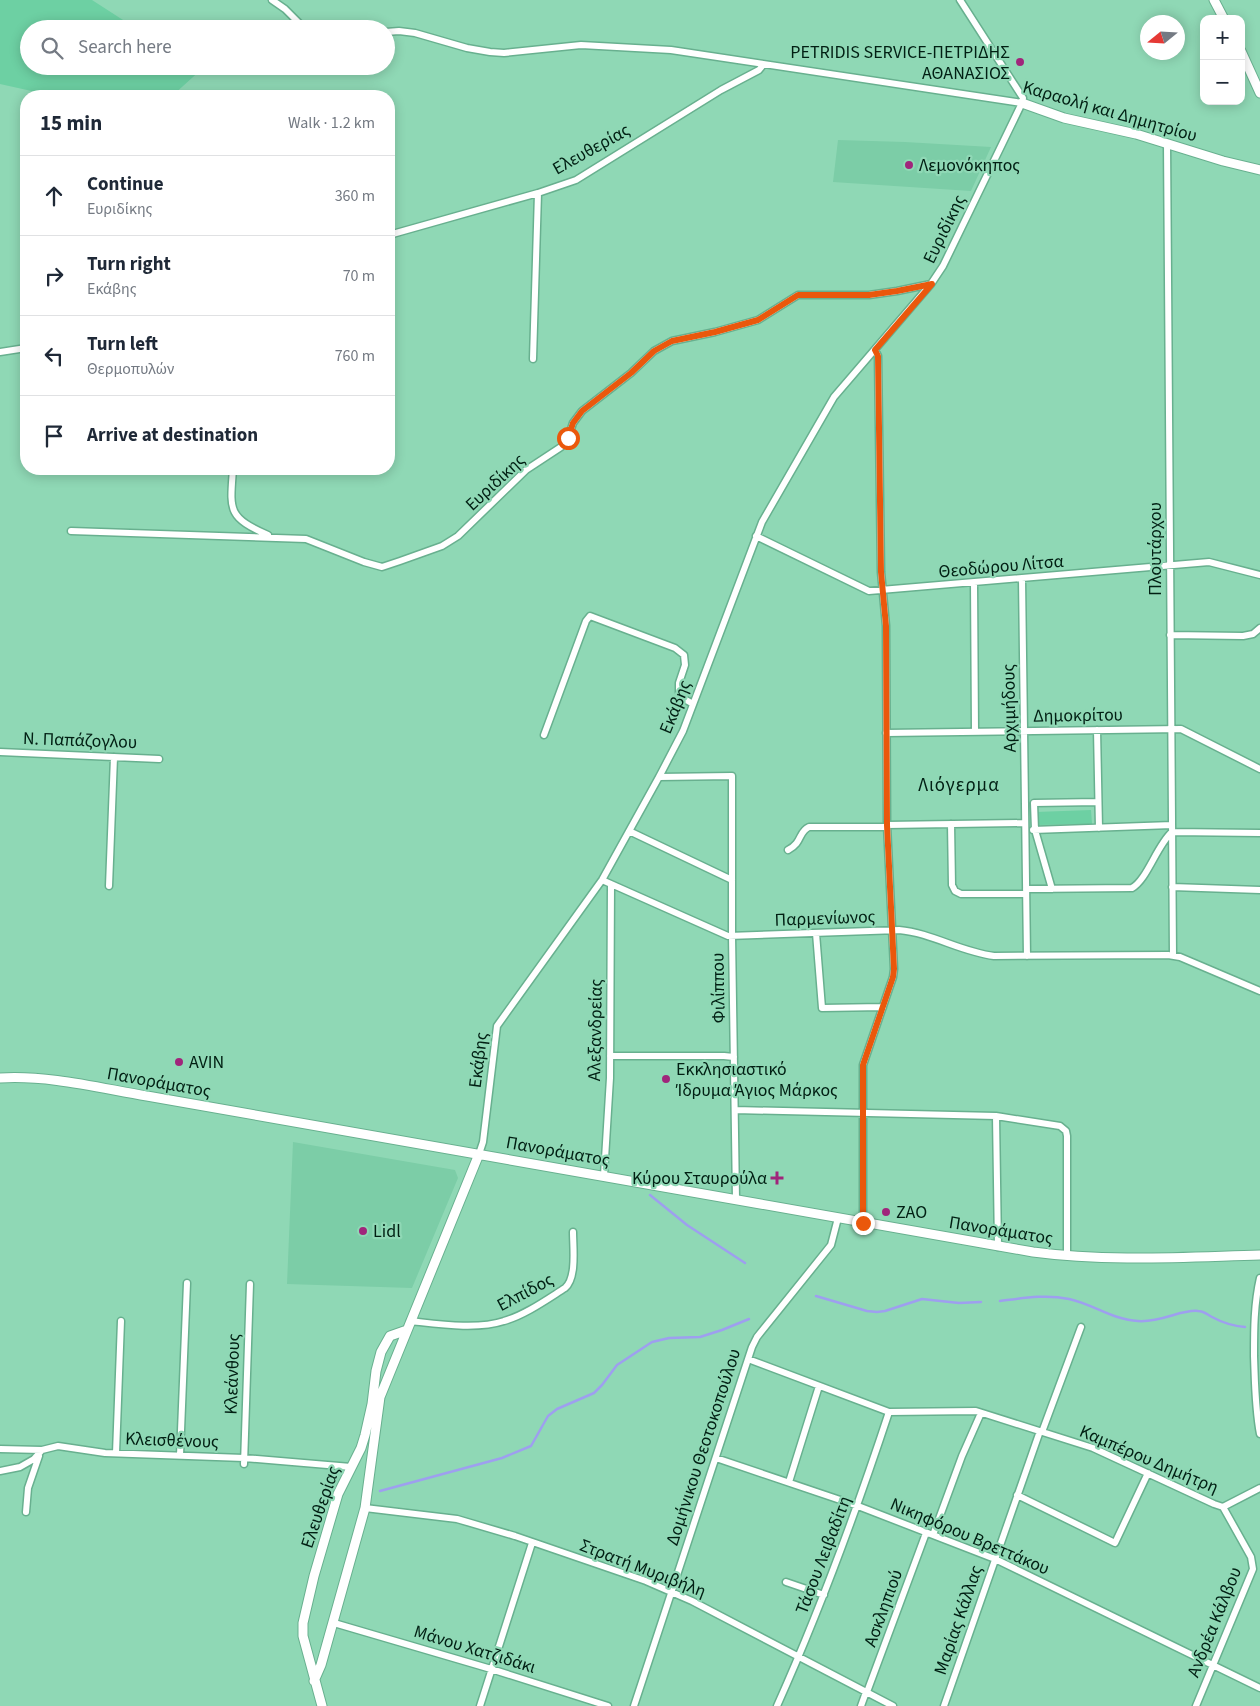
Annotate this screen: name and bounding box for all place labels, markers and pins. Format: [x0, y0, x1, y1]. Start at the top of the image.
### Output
place label: PETRIDIS SERVICE-ΠΕΤΡΙΔΗΣ ΑΘΑΝΑΣΙΟΣ [790, 40, 1010, 86]
marker: PETRIDIS SERVICE-ΠΕΤΡΙΔΗΣ ΑΘΑΝΑΣΙΟΣ [1014, 56, 1026, 68]
place label: Λεμονόκηπος [919, 153, 1020, 178]
marker: Λεμονόκηπος [903, 159, 915, 171]
place label: AVIN [189, 1050, 224, 1075]
marker: AVIN [173, 1056, 185, 1068]
place label: Εκκλησιαστικό Ίδρυμα Άγιος Μάρκος [675, 1057, 838, 1103]
marker: Εκκλησιαστικό Ίδρυμα Άγιος Μάρκος [660, 1073, 672, 1085]
place label: Κύρου Σταυρούλα [632, 1166, 767, 1191]
marker: Κύρου Σταυρούλα [771, 1172, 783, 1184]
place label: ZAO [896, 1200, 927, 1225]
marker: ZAO [880, 1206, 892, 1218]
place label: Lidl [373, 1219, 401, 1244]
marker: Lidl [357, 1225, 369, 1237]

